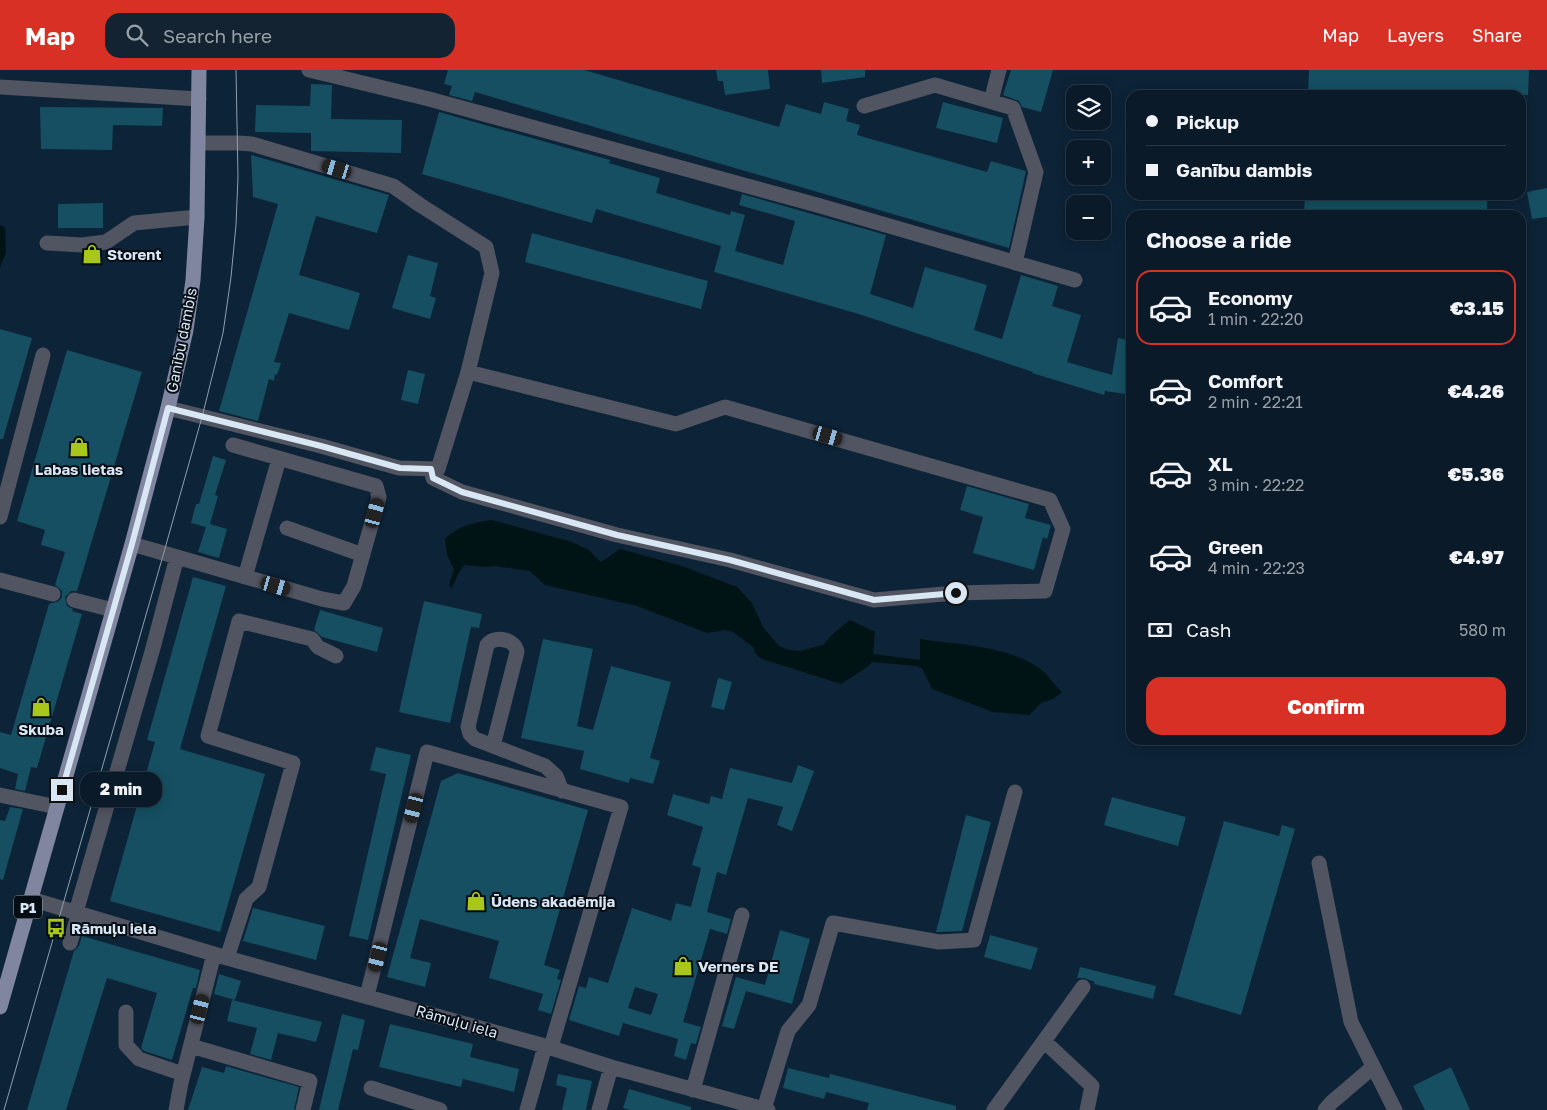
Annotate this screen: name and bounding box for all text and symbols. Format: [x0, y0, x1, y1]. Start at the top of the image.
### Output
search box [105, 13, 455, 58]
text: Map [25, 21, 75, 50]
icon: search [123, 21, 151, 49]
text: Search here [163, 24, 272, 47]
text: Map [1322, 24, 1359, 46]
text: Layers [1387, 24, 1444, 46]
text: Share [1472, 24, 1522, 46]
map controls [1066, 85, 1111, 240]
button: layers [1066, 85, 1111, 130]
text: Pickup [1176, 110, 1239, 133]
button: + [1066, 140, 1111, 185]
car [320, 157, 353, 181]
text: Ganību dambis [1176, 158, 1312, 181]
button: − [1066, 195, 1111, 240]
text: Choose a ride [1146, 226, 1292, 253]
shop icon: Storent [81, 243, 103, 265]
place label: Storent [107, 245, 161, 263]
icon: car [1148, 285, 1193, 330]
street label: Ganību dambis [162, 286, 200, 394]
text: Economy [1208, 286, 1293, 309]
text: €3.15 [1450, 296, 1504, 319]
text: 1 min · 22:20 [1208, 309, 1303, 329]
icon: car [1148, 368, 1193, 413]
text: Comfort [1208, 369, 1283, 392]
text: €4.26 [1448, 379, 1504, 402]
text: 2 min · 22:21 [1208, 392, 1303, 412]
car [811, 425, 844, 447]
shop icon: Labas lietas [68, 436, 90, 458]
icon: car [1148, 451, 1193, 496]
text: XL [1208, 452, 1233, 475]
place label: Labas lietas [35, 460, 123, 478]
text: €5.36 [1448, 462, 1504, 485]
text: 3 min · 22:22 [1208, 475, 1304, 495]
car [363, 497, 386, 529]
icon: car [1148, 534, 1193, 579]
text: Green [1208, 535, 1263, 558]
text: €4.97 [1449, 545, 1504, 568]
text: 4 min · 22:23 [1208, 558, 1305, 578]
car [259, 575, 292, 597]
route start [945, 582, 967, 604]
icon: cash [1146, 616, 1174, 644]
text: Cash [1186, 618, 1231, 641]
text: 580 m [1459, 620, 1506, 640]
button: Confirm [1146, 677, 1506, 735]
shop icon: Skuba [30, 696, 52, 718]
place label: Skuba [18, 720, 64, 738]
callout: 2 min [80, 772, 162, 808]
route end [51, 779, 73, 801]
text: 2 min [100, 779, 142, 799]
car [403, 792, 424, 824]
shop icon: Ūdens akadēmija [465, 890, 487, 912]
place label: Ūdens akadēmija [491, 892, 616, 910]
road number: P1 [14, 896, 42, 919]
bus stop icon: Rāmuļu iela [45, 917, 67, 939]
place label: Rāmuļu iela [71, 919, 157, 937]
car [367, 941, 388, 973]
shop icon: Verners DE [672, 955, 694, 977]
place label: Verners DE [698, 957, 778, 975]
car [189, 993, 210, 1025]
street label: Rāmuļu iela [414, 1001, 500, 1041]

